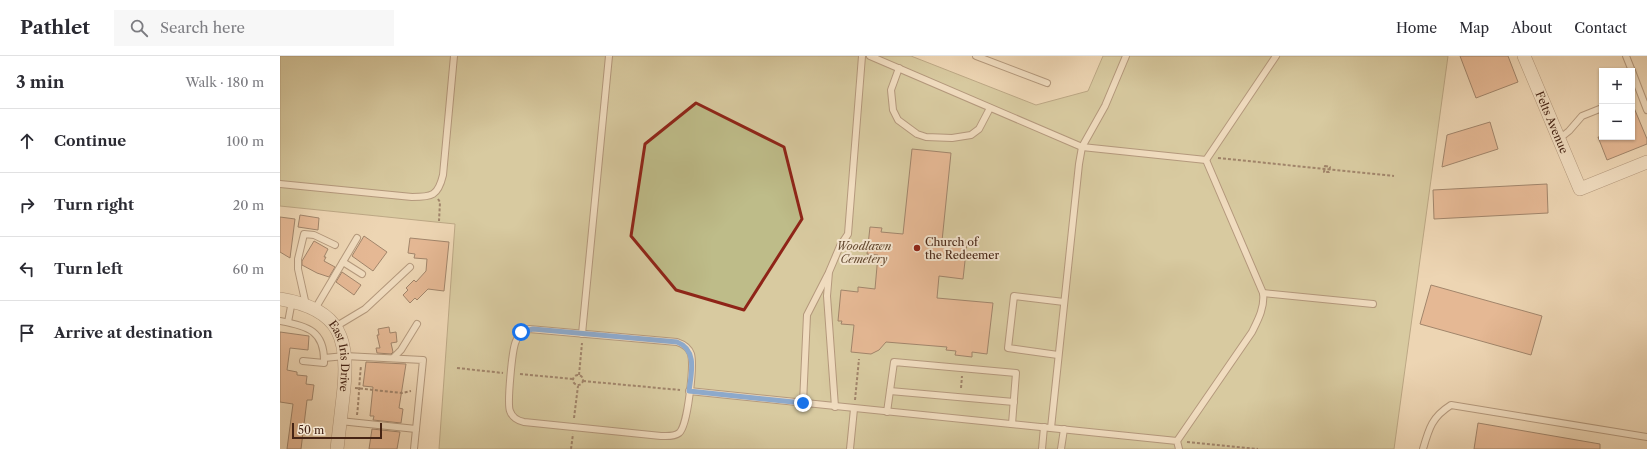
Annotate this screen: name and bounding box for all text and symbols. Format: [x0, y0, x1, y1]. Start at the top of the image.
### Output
search box [114, 10, 394, 46]
text: Pathlet [20, 16, 90, 39]
icon: search [128, 17, 150, 39]
text: Search here [160, 18, 245, 37]
text: Home [1396, 19, 1437, 37]
text: Map [1459, 19, 1489, 37]
text: About [1511, 19, 1552, 37]
text: Contact [1574, 19, 1627, 37]
map controls [1599, 68, 1635, 140]
button: + [1599, 68, 1635, 104]
text: 3 min [16, 72, 65, 92]
text: Walk · 180 m [185, 74, 264, 90]
street label: Felts Avenue [1533, 89, 1571, 156]
button: − [1599, 104, 1635, 140]
icon: ahead [16, 130, 38, 152]
text: Continue [54, 131, 126, 150]
text: 100 m [226, 133, 264, 149]
icon: right [16, 194, 38, 216]
text: Turn right [54, 195, 134, 214]
text: 20 m [233, 197, 264, 213]
place label: Church of the Redeemer [925, 235, 999, 262]
park label: Woodlawn Cemetery [837, 239, 892, 266]
marker: Church of the Redeemer [912, 243, 922, 253]
icon: left [16, 258, 38, 280]
text: Turn left [54, 259, 123, 278]
text: 60 m [233, 261, 264, 277]
street label: East Iris Drive [326, 318, 352, 393]
icon: arrive [16, 322, 38, 344]
text: Arrive at destination [54, 323, 213, 342]
route start [512, 323, 530, 341]
route end [794, 394, 812, 412]
scale bar [292, 421, 382, 440]
text: 50 m [298, 423, 324, 437]

